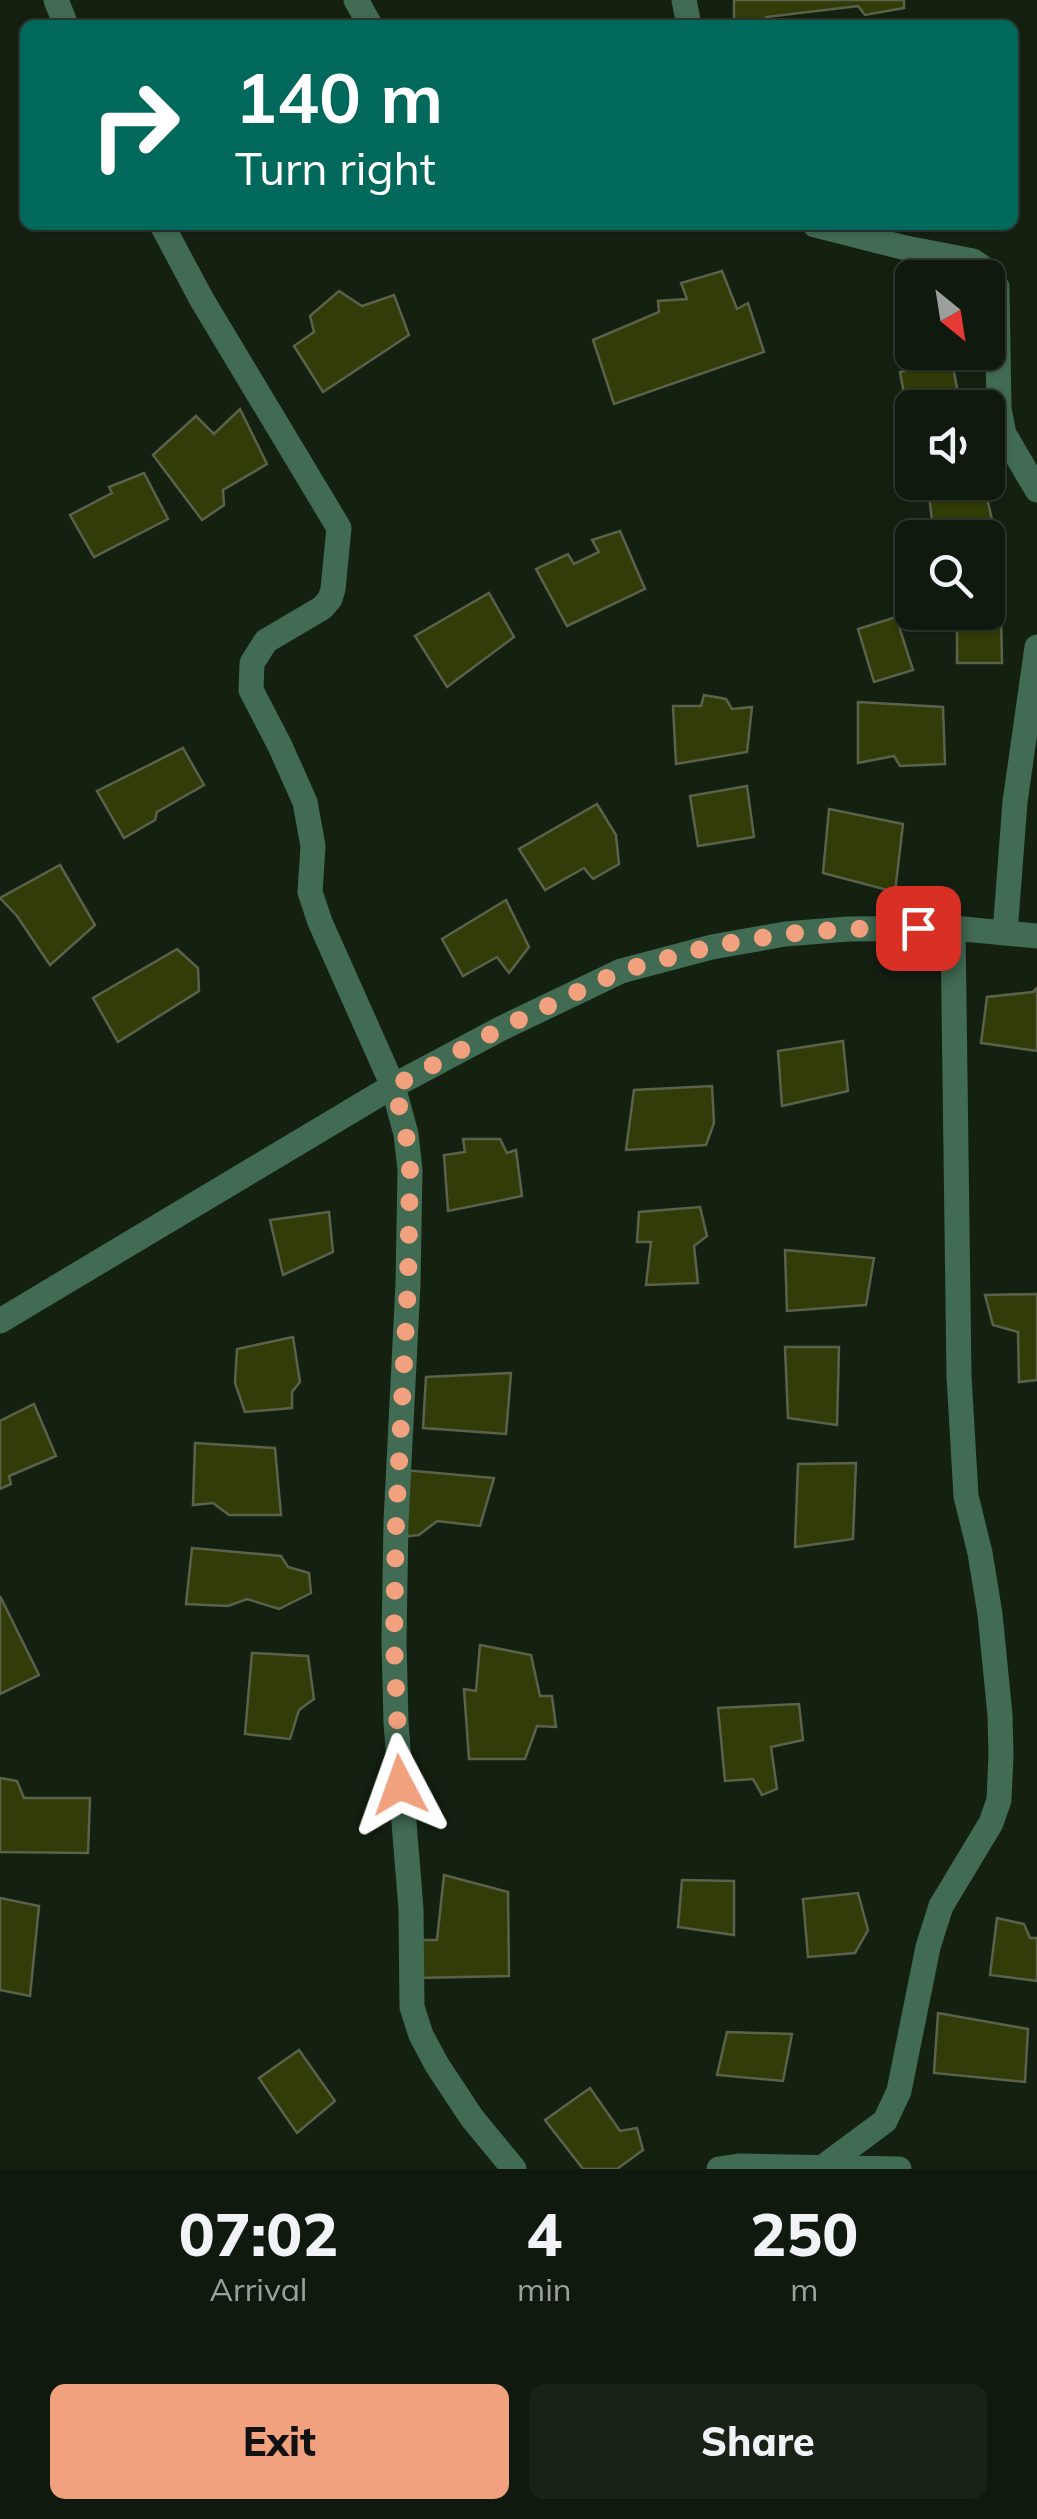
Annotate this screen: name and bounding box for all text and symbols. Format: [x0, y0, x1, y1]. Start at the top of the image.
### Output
text: 140 m [235, 53, 443, 141]
icon: right [70, 60, 200, 190]
text: Turn right [235, 140, 436, 196]
north arrow [895, 260, 1005, 370]
map controls [895, 260, 1005, 630]
button: sound [895, 390, 1005, 500]
button: search [895, 520, 1005, 630]
pin [876, 886, 961, 971]
icon: arrive [891, 901, 946, 956]
position arrow [348, 1733, 452, 1837]
text: 07:02 [179, 2196, 338, 2271]
text: 4 [526, 2196, 562, 2271]
text: 250 [750, 2196, 858, 2271]
text: Arrival [210, 2269, 307, 2309]
text: min [517, 2269, 572, 2309]
text: m [790, 2269, 818, 2309]
button: Exit [50, 2384, 509, 2499]
button: Share [529, 2384, 987, 2499]

